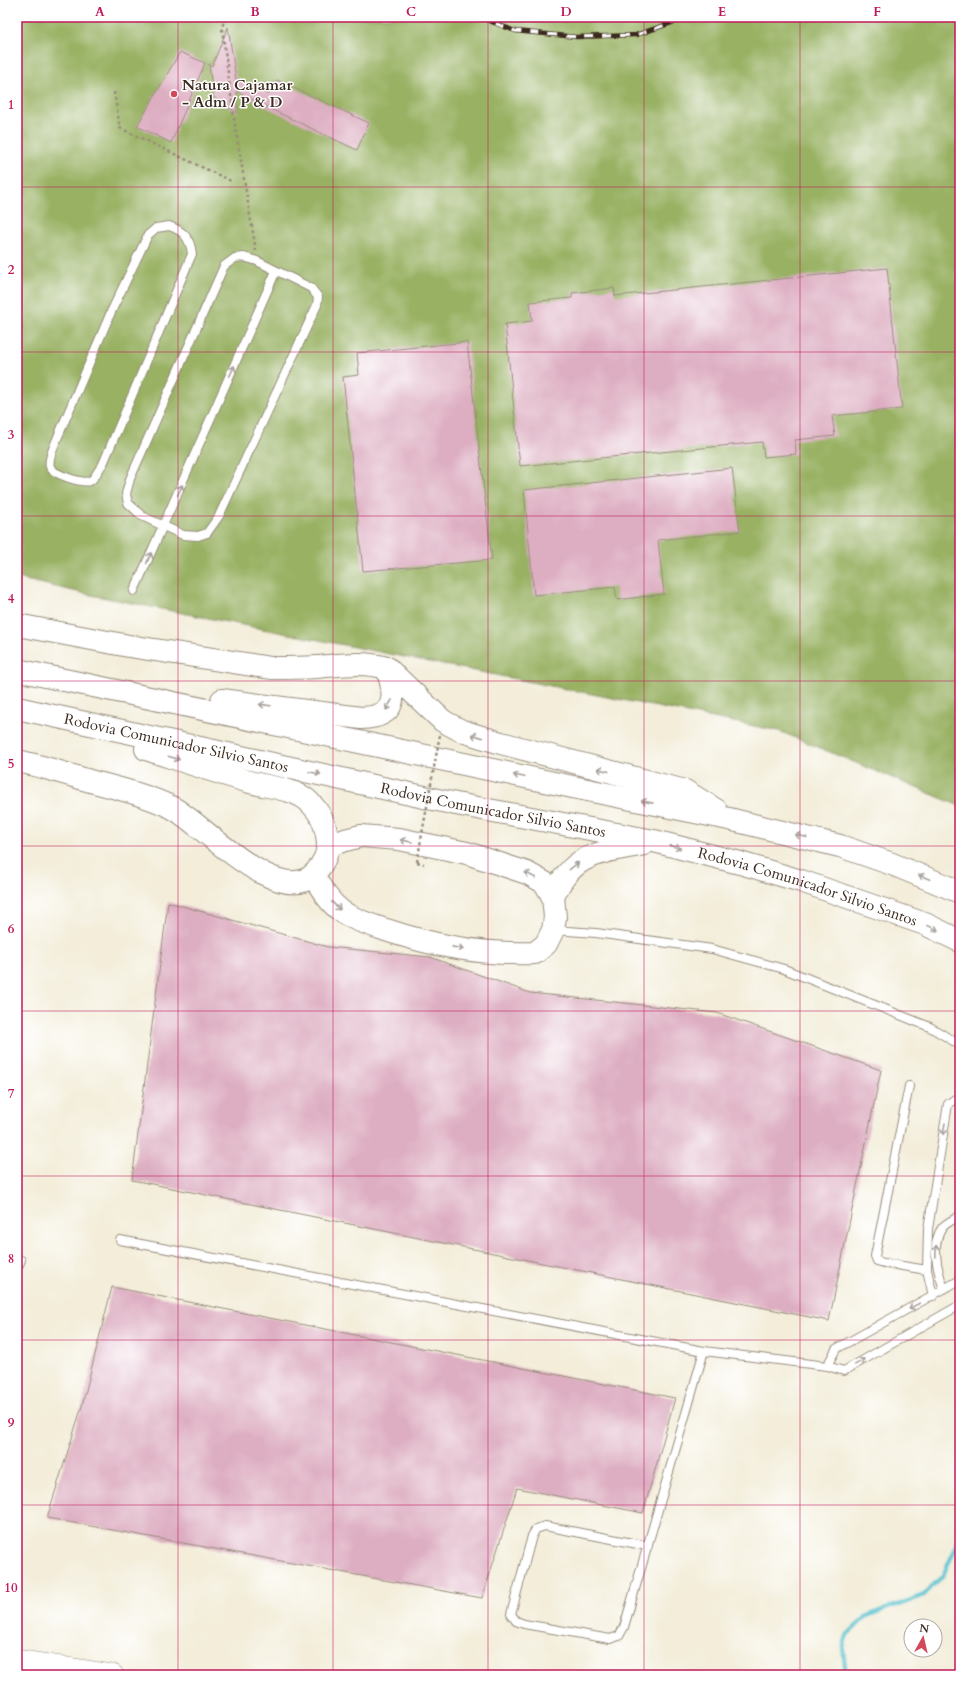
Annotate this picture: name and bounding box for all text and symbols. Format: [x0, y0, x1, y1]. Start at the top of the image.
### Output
text: A [95, 3, 105, 21]
text: B [250, 3, 260, 21]
text: C [406, 3, 416, 21]
text: D [560, 3, 572, 21]
text: E [718, 3, 726, 21]
text: F [873, 3, 881, 21]
place label: Natura Cajamar - Adm / P & D [182, 75, 294, 112]
marker: Natura Cajamar - Adm / P & D [169, 89, 179, 99]
text: 1 [8, 96, 14, 114]
text: 2 [8, 261, 15, 279]
one-way arrow [229, 365, 237, 377]
text: 3 [8, 426, 15, 444]
one-way arrow [177, 484, 184, 496]
one-way arrow [146, 553, 153, 565]
text: 4 [8, 590, 15, 608]
one-way arrow [385, 699, 393, 711]
one-way arrow [259, 701, 272, 709]
street label: Rodovia Comunicador Silvio Santos [62, 709, 290, 777]
one-way arrow [471, 732, 484, 739]
text: 5 [8, 755, 14, 773]
one-way arrow [168, 755, 181, 762]
one-way arrow [596, 765, 609, 773]
one-way arrow [308, 770, 321, 778]
one-way arrow [513, 771, 526, 779]
street label: Rodovia Comunicador Silvio Santos [379, 778, 607, 842]
one-way arrow [641, 798, 654, 806]
one-way arrow [795, 832, 808, 840]
one-way arrow [399, 836, 412, 844]
street label: Rodovia Comunicador Silvio Santos [696, 843, 920, 931]
one-way arrow [669, 844, 682, 851]
one-way arrow [569, 862, 580, 870]
one-way arrow [525, 871, 537, 879]
one-way arrow [919, 873, 931, 880]
one-way arrow [331, 901, 341, 910]
text: 6 [8, 920, 15, 938]
one-way arrow [927, 925, 939, 932]
one-way arrow [451, 944, 464, 952]
text: 7 [8, 1085, 15, 1103]
one-way arrow [940, 1122, 948, 1135]
one-way arrow [933, 1245, 940, 1258]
text: 8 [8, 1250, 14, 1268]
one-way arrow [908, 1302, 920, 1310]
one-way arrow [854, 1358, 866, 1366]
text: 9 [8, 1414, 15, 1432]
text: 10 [4, 1579, 18, 1597]
north arrow [903, 1618, 943, 1658]
text: N [919, 1621, 931, 1637]

